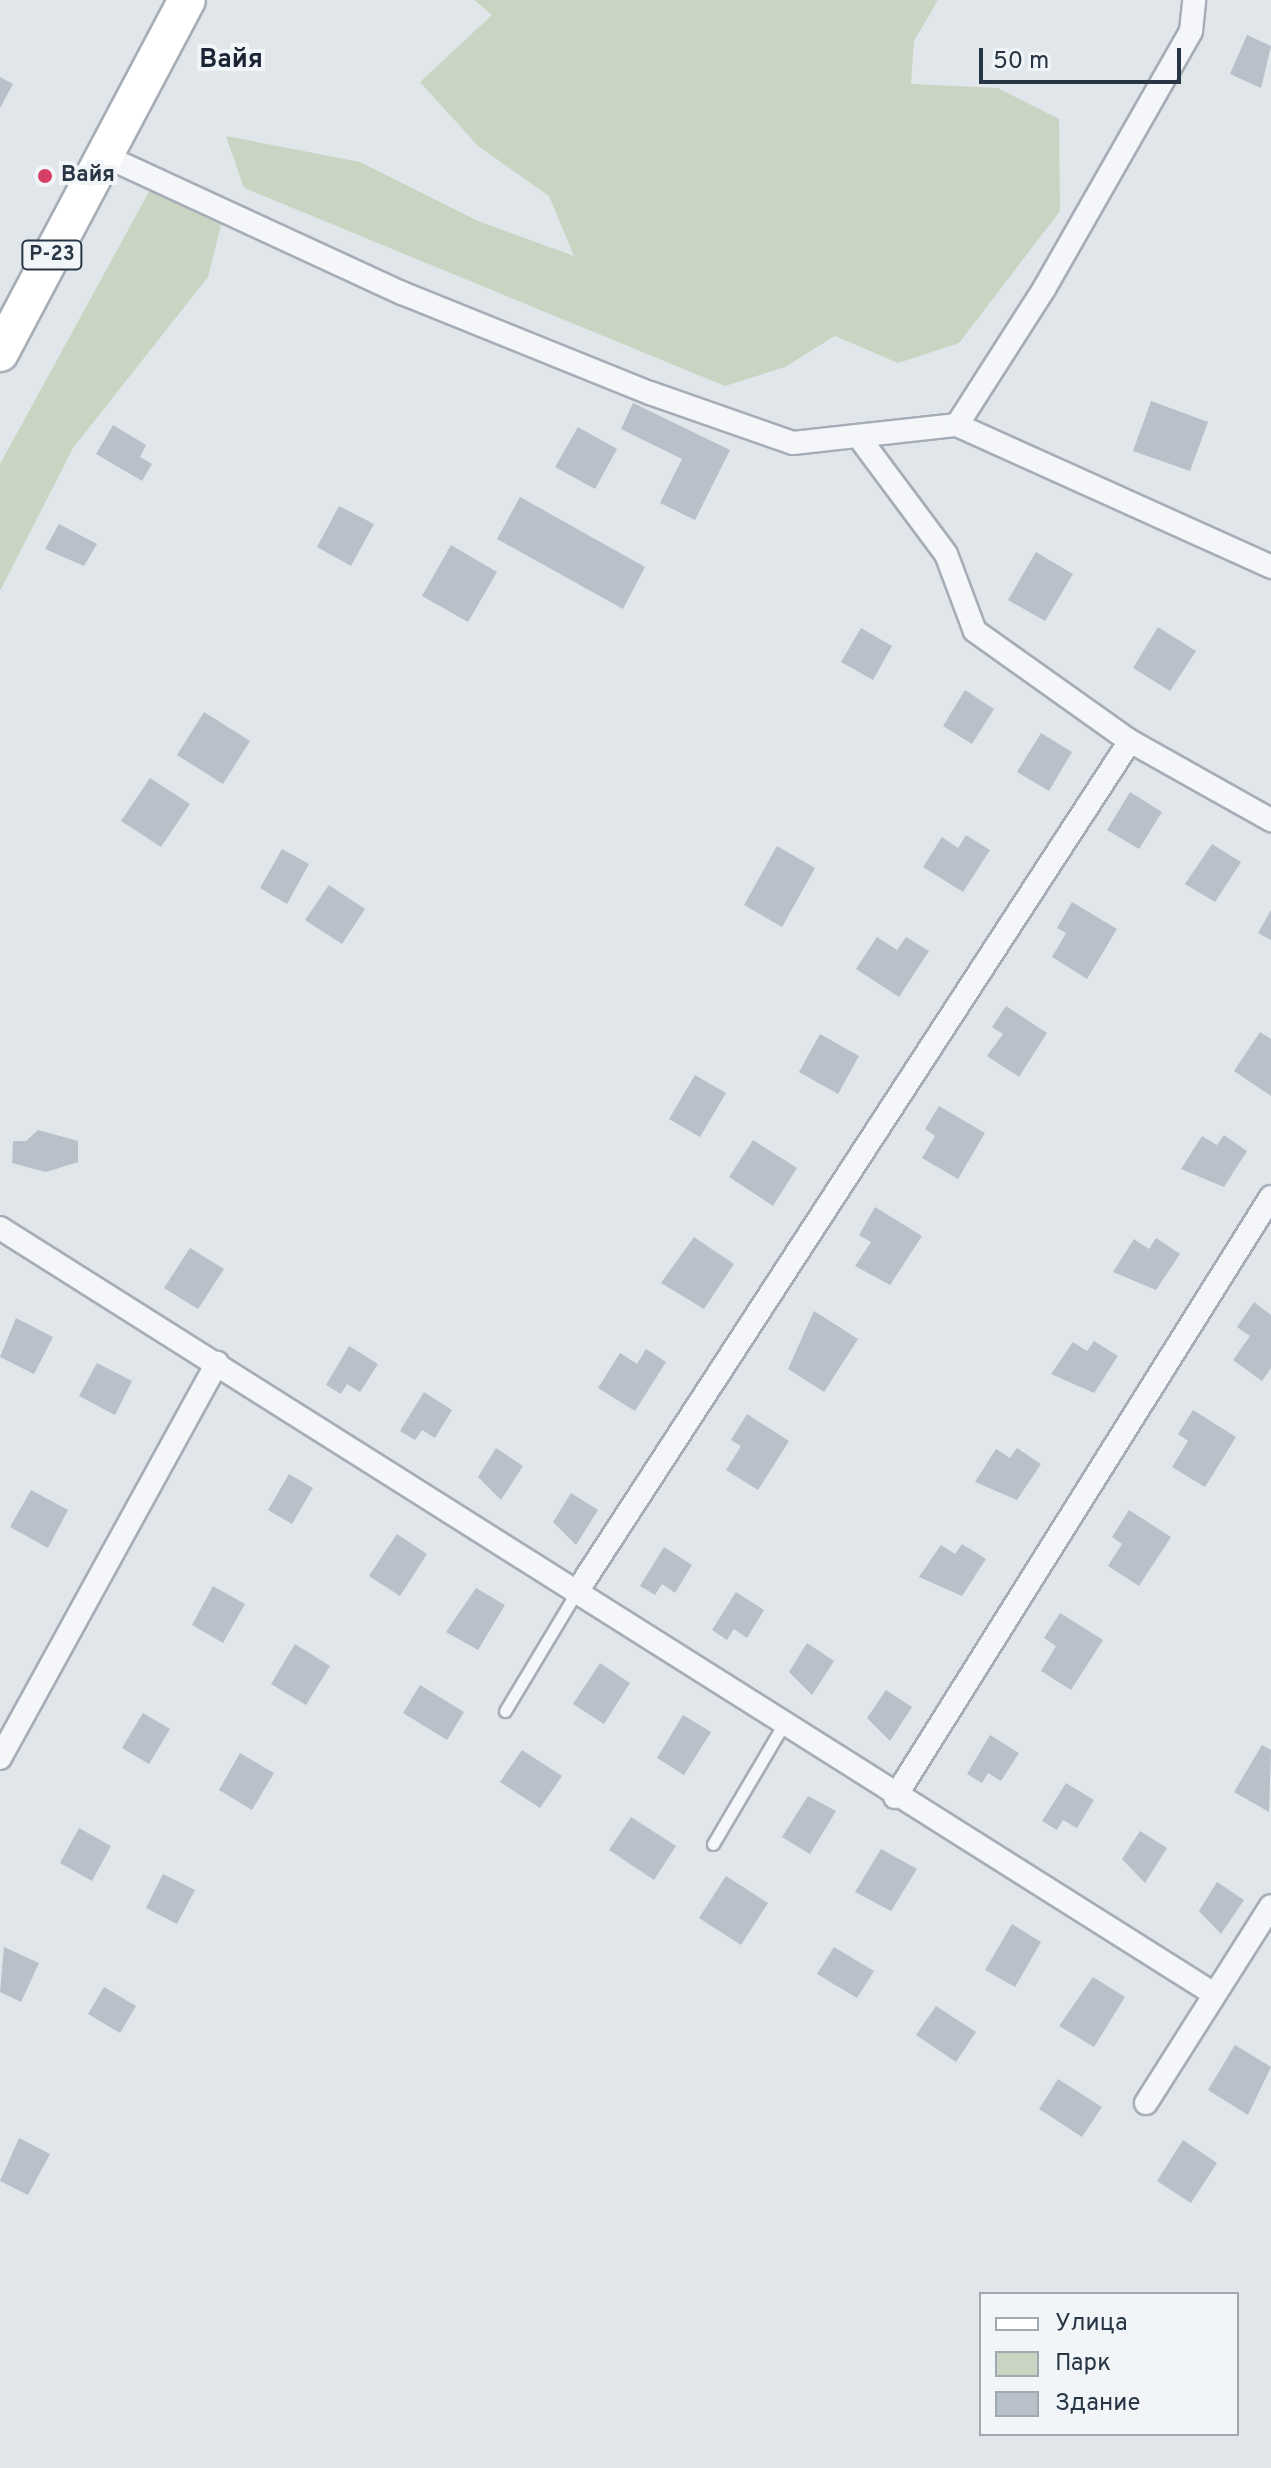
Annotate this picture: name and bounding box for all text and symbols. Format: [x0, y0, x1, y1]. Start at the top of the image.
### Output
scale bar [983, 32, 1185, 82]
district label: Вайя [199, 45, 263, 77]
text: 50 m [993, 47, 1049, 77]
place label: Вайя [61, 163, 115, 189]
marker: Вайя [36, 167, 54, 185]
road number: Р-23 [20, 239, 84, 271]
legend [979, 2292, 1239, 2436]
text: Улица [1055, 2309, 1128, 2339]
text: Парк [1055, 2349, 1111, 2379]
text: Здание [1055, 2389, 1141, 2419]

